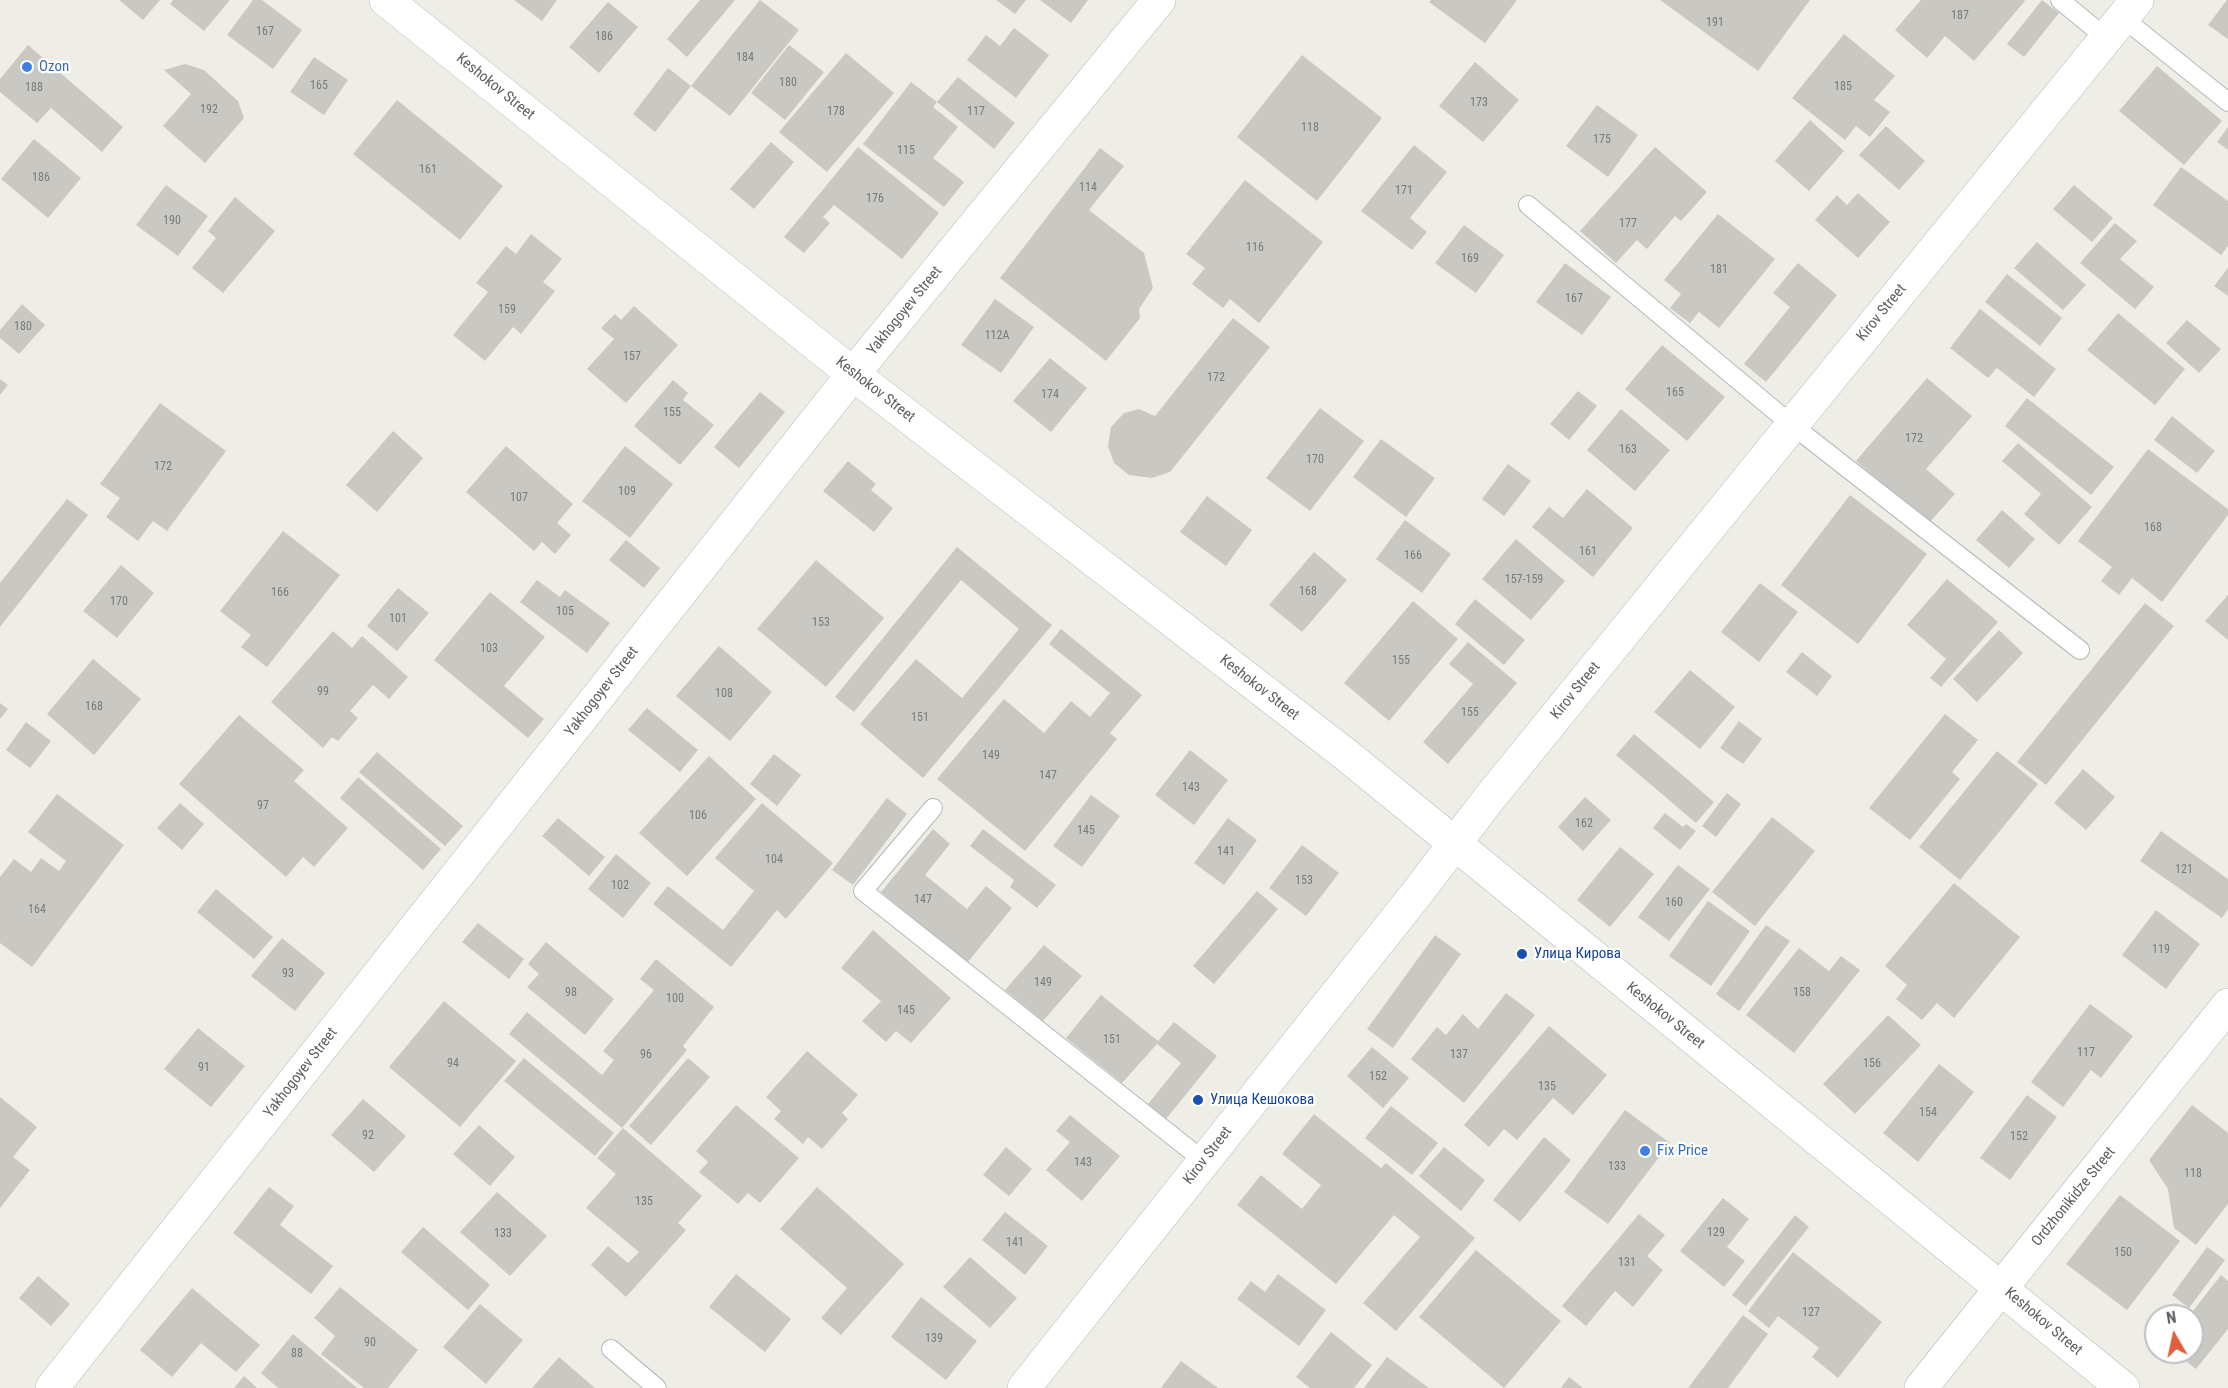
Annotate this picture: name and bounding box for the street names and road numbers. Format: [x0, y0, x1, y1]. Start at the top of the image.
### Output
street label: Keshokov Street [452, 50, 538, 124]
street label: Yakhogoyev Street [864, 263, 946, 359]
street label: Kirov Street [1853, 281, 1911, 345]
street label: Keshokov Street [832, 353, 918, 427]
street label: Yakhogoyev Street [561, 644, 643, 740]
street label: Keshokov Street [1216, 651, 1302, 725]
street label: Kirov Street [1547, 659, 1605, 723]
street label: Keshokov Street [1622, 979, 1708, 1053]
street label: Yakhogoyev Street [260, 1025, 342, 1121]
street label: Kirov Street [1180, 1123, 1236, 1189]
street label: Ordzhonikidze Street [2028, 1144, 2120, 1250]
street label: Keshokov Street [2001, 1284, 2085, 1360]

